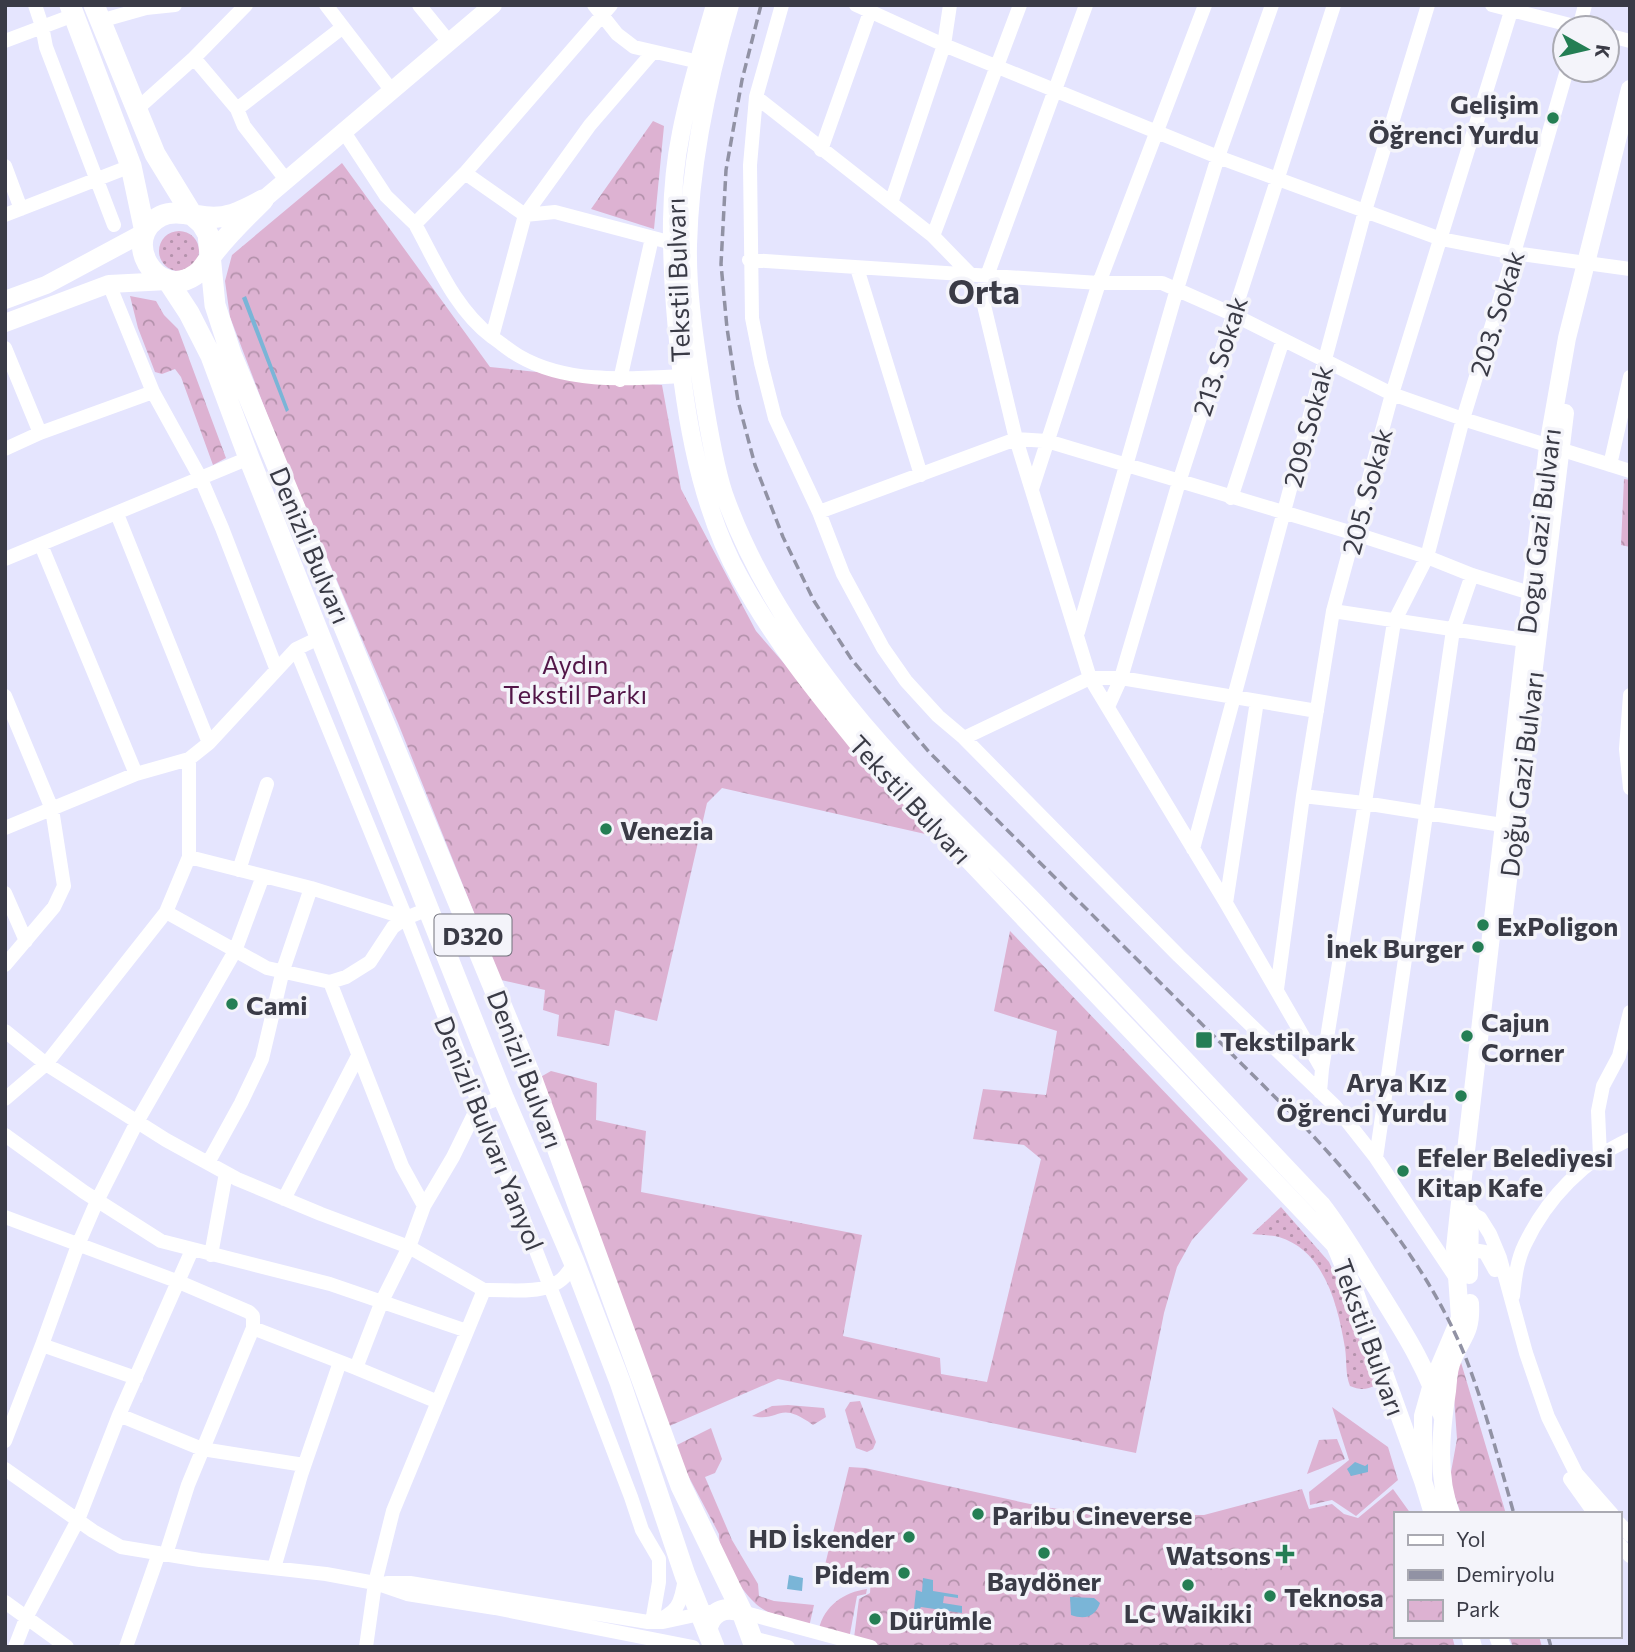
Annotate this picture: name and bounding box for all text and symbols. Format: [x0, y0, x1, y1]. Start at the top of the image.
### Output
north arrow [1551, 14, 1621, 84]
text: K [1591, 43, 1616, 60]
place label: Gelişim Öğrenci Yurdu [1368, 88, 1539, 149]
marker: Gelişim Öğrenci Yurdu [1545, 110, 1561, 126]
street label: Tekstil Bulvarı [659, 197, 695, 363]
street label: 203. Sokak [1462, 247, 1530, 379]
district label: Orta [948, 270, 1020, 311]
street label: 213. Sokak [1185, 292, 1253, 420]
street label: 209.Sokak [1276, 361, 1338, 491]
street label: 205. Sokak [1334, 424, 1398, 558]
street label: Dogu Gazi Bulvarı [1510, 426, 1566, 636]
street label: Denizli Bulvarı [264, 462, 358, 628]
park label: Aydın Tekstil Parkı [503, 648, 647, 709]
street label: Doğu Gazi Bulvarı [1493, 669, 1549, 879]
street label: Tekstil Bulvarı [843, 728, 979, 870]
place label: Venezia [620, 814, 713, 845]
marker: Venezia [598, 821, 614, 837]
place label: ExPoligon [1497, 910, 1618, 941]
road number: D320 [434, 915, 512, 956]
marker: ExPoligon [1475, 917, 1491, 933]
place label: İnek Burger [1326, 932, 1464, 963]
marker: İnek Burger [1470, 939, 1486, 955]
street label: Denizli Bulvarı [482, 985, 570, 1153]
place label: Cami [246, 989, 307, 1020]
marker: Cami [224, 996, 240, 1012]
place label: Cajun Corner [1481, 1006, 1565, 1067]
street label: Denizli Bulvarı Yanyol [429, 1011, 551, 1255]
place label: Tekstilpark [1220, 1025, 1356, 1056]
marker: Cajun Corner [1459, 1028, 1475, 1044]
marker: Tekstilpark [1194, 1030, 1214, 1050]
place label: Arya Kız Öğrenci Yurdu [1276, 1066, 1447, 1127]
marker: Arya Kız Öğrenci Yurdu [1453, 1088, 1469, 1104]
place label: Efeler Belediyesi Kitap Kafe [1417, 1141, 1613, 1202]
marker: Efeler Belediyesi Kitap Kafe [1395, 1163, 1411, 1179]
street label: Tekstil Bulvarı [1327, 1254, 1413, 1420]
place label: Paribu Cineverse [992, 1499, 1192, 1530]
marker: Paribu Cineverse [970, 1506, 986, 1522]
legend [1394, 1512, 1621, 1638]
place label: HD İskender [749, 1522, 895, 1553]
text: Yol [1456, 1526, 1486, 1551]
marker: HD İskender [901, 1529, 917, 1545]
place label: Watsons [1166, 1539, 1271, 1570]
marker: Baydöner [1036, 1545, 1052, 1561]
marker: Watsons [1277, 1546, 1293, 1562]
place label: Pidem [814, 1558, 890, 1589]
text: Demiryolu [1456, 1561, 1555, 1586]
marker: Pidem [896, 1565, 912, 1581]
place label: Baydöner [987, 1565, 1102, 1596]
marker: LC Waikiki [1180, 1577, 1196, 1593]
place label: Teknosa [1284, 1581, 1384, 1612]
marker: Teknosa [1262, 1588, 1278, 1604]
text: Park [1456, 1596, 1500, 1621]
place label: LC Waikiki [1124, 1597, 1252, 1628]
place label: Dürümle [889, 1604, 992, 1635]
marker: Dürümle [867, 1611, 883, 1627]

